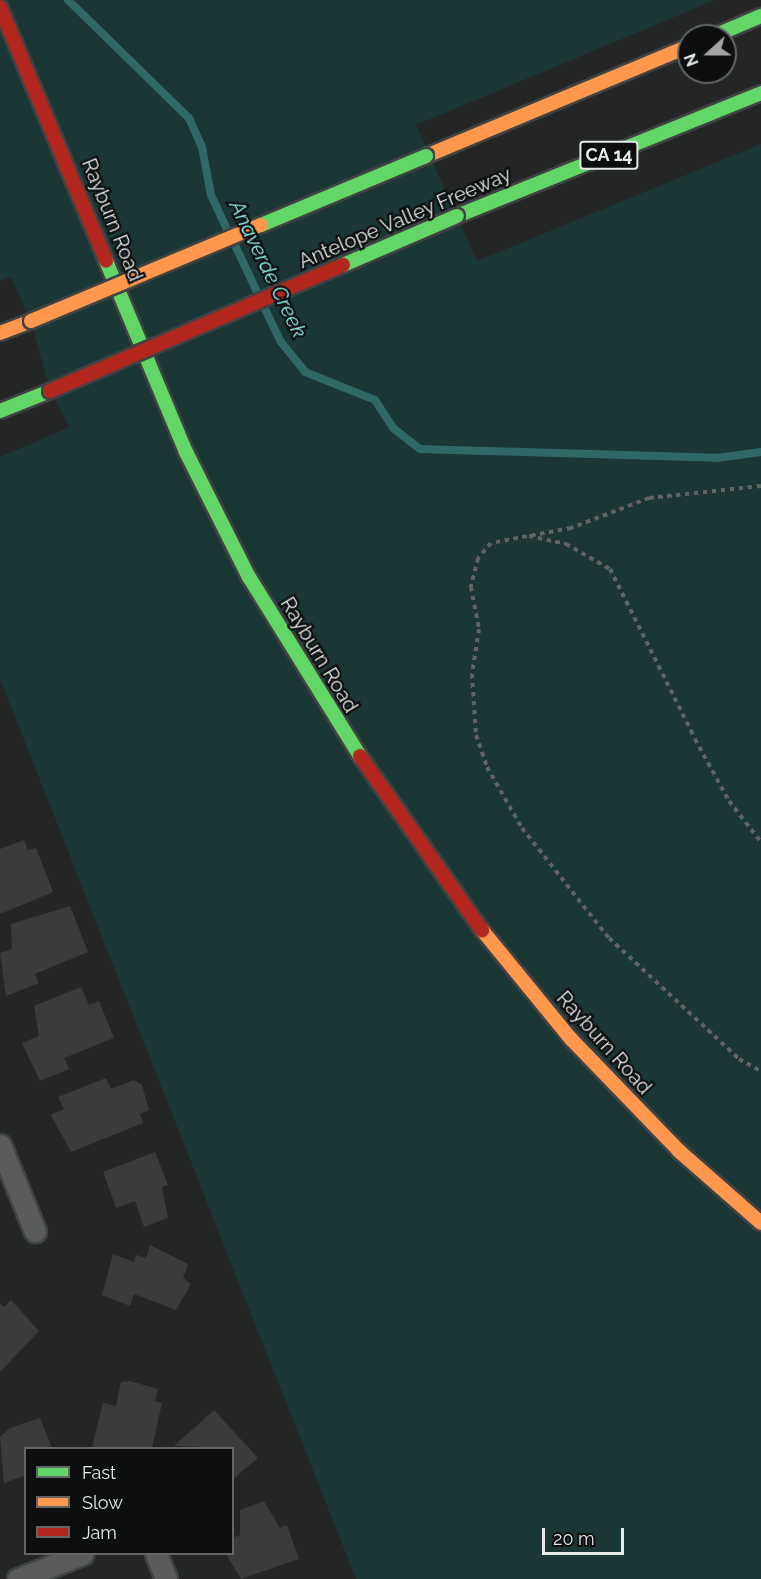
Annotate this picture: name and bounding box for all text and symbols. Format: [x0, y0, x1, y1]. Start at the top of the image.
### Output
north arrow [677, 24, 737, 84]
text: N [681, 51, 703, 69]
road number: CA 14 [579, 140, 639, 170]
street label: Rayburn Road [76, 155, 148, 285]
street label: Antelope Valley Freeway [294, 162, 516, 274]
water label: Anaverde Creek [224, 196, 312, 342]
street label: Rayburn Road [275, 593, 363, 717]
street label: Rayburn Road [551, 987, 657, 1099]
legend [24, 1447, 234, 1555]
text: Fast [82, 1462, 116, 1483]
text: Slow [82, 1492, 123, 1513]
scale bar [545, 1516, 628, 1554]
text: Jam [82, 1522, 117, 1543]
text: 20 m [553, 1528, 595, 1549]

